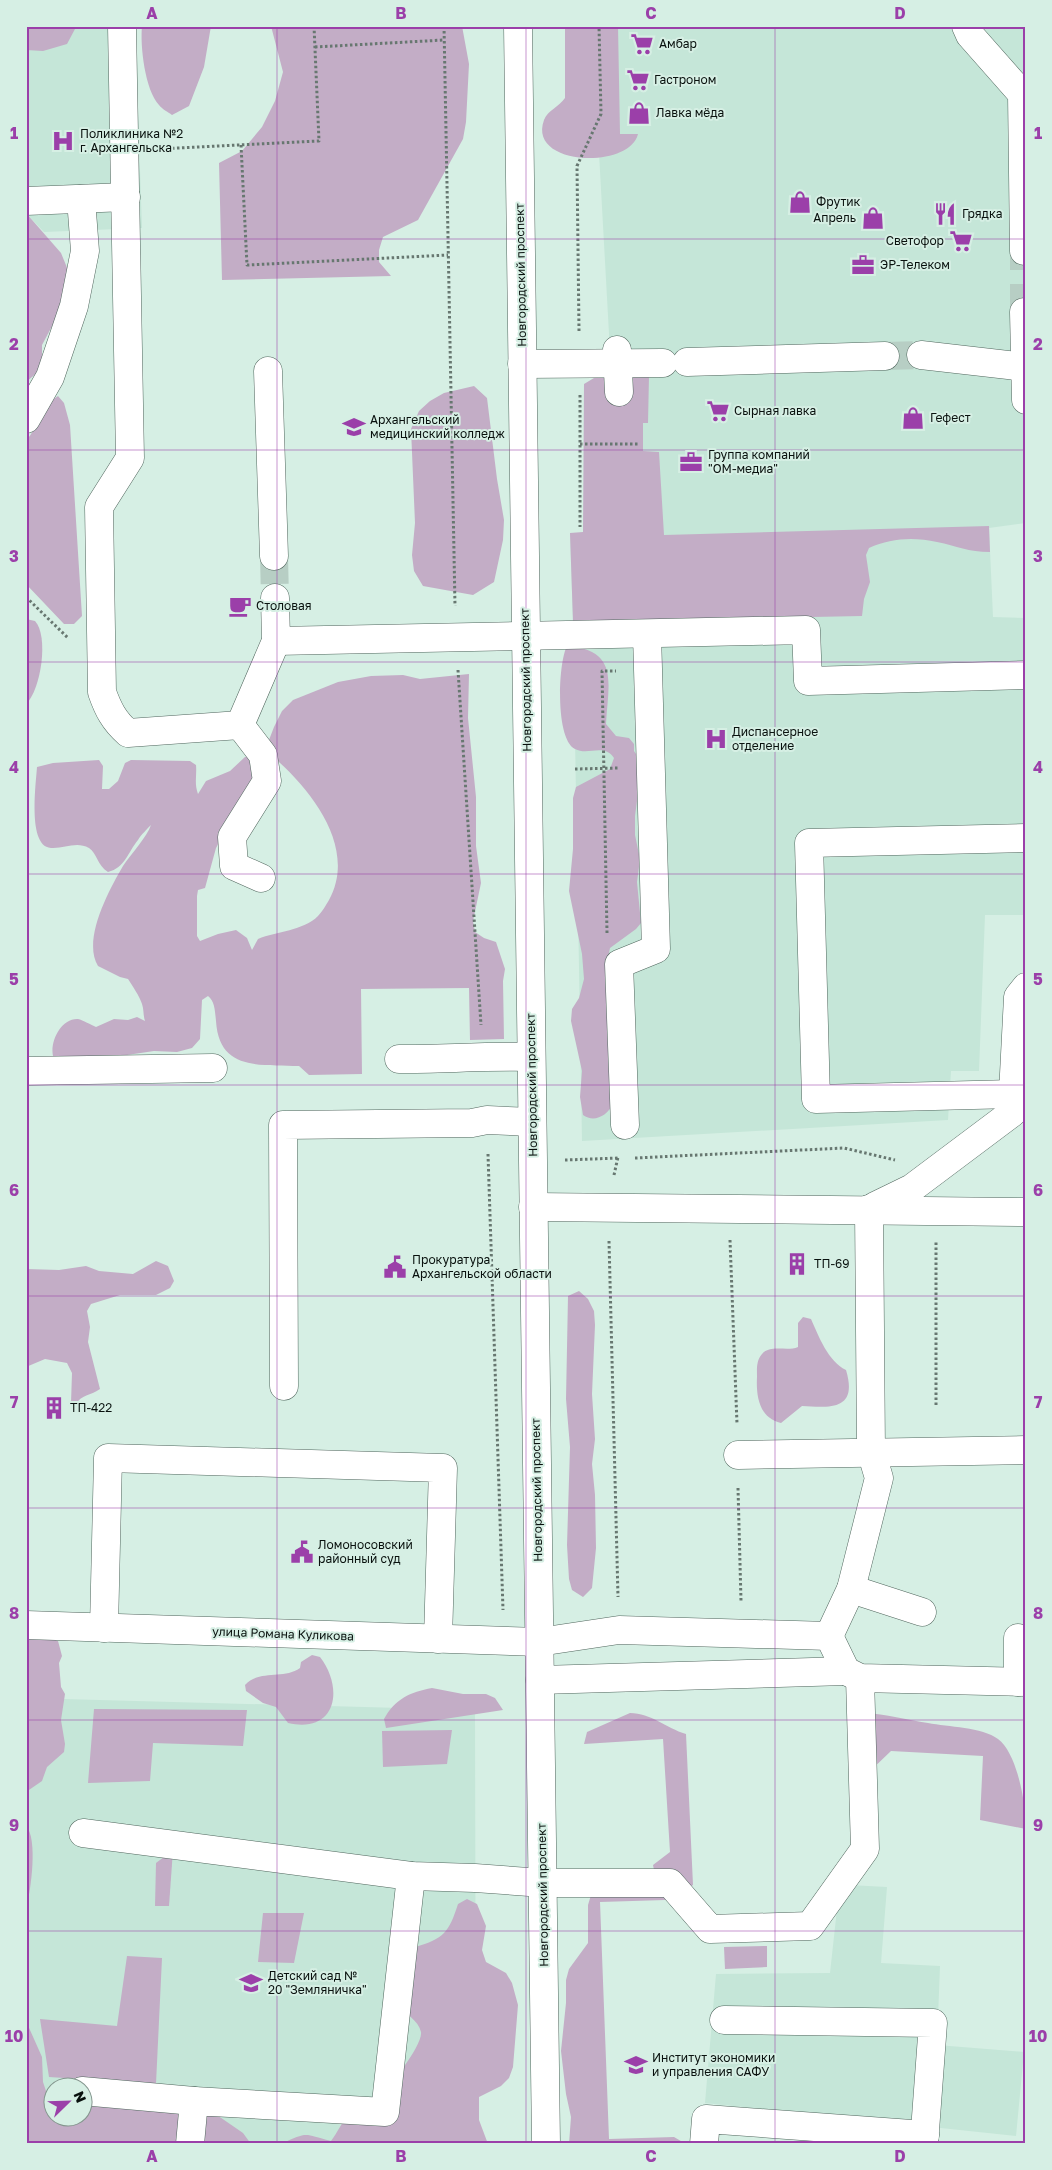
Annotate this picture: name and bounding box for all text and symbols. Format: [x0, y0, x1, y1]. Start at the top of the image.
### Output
text: A [146, 3, 158, 23]
text: B [395, 3, 407, 23]
text: C [645, 3, 657, 23]
text: D [894, 3, 906, 23]
supermarket icon: Амбар [629, 31, 655, 57]
place label: Амбар [659, 36, 697, 51]
supermarket icon: Гастроном [625, 67, 651, 93]
place label: Гастроном [654, 72, 716, 87]
shop icon: Лавка мёда [626, 100, 652, 126]
place label: Лавка мёда [656, 105, 724, 120]
text: 1 [10, 123, 18, 143]
text: 1 [1034, 123, 1042, 143]
place label: Поликлиника №2 г. Архангельска [80, 126, 183, 155]
hospital icon: Поликлиника №2 г. Архангельска [50, 128, 76, 154]
shop icon: Фрутик [787, 189, 813, 215]
place label: Фрутик [816, 194, 861, 209]
restaurant icon: Грядка [932, 201, 958, 227]
street label: Новгородский проспект [512, 203, 529, 347]
shop icon: Апрель [860, 205, 886, 231]
place label: Грядка [962, 206, 1002, 221]
place label: Апрель [813, 210, 856, 225]
supermarket icon: Светофор [948, 228, 974, 254]
place label: Светофор [886, 233, 944, 248]
office icon: ЭР-Телеком [850, 252, 876, 278]
place label: ЭР-Телеком [880, 257, 950, 272]
text: 2 [9, 334, 19, 354]
text: 2 [1033, 334, 1043, 354]
supermarket icon: Сырная лавка [705, 398, 731, 424]
place label: Сырная лавка [734, 403, 816, 418]
shop icon: Гефест [900, 405, 926, 431]
place label: Гефест [930, 410, 971, 425]
place label: Архангельский медицинский колледж [370, 412, 505, 441]
school or university icon: Архангельский медицинский колледж [341, 414, 367, 440]
place label: Группа компаний "ОМ-медиа" [708, 447, 810, 476]
office icon: Группа компаний "ОМ-медиа" [678, 449, 704, 475]
text: 3 [9, 546, 19, 566]
text: 3 [1033, 546, 1043, 566]
cafe icon: Столовая [227, 593, 253, 619]
place label: Столовая [256, 598, 312, 613]
street label: Новгородский проспект [517, 608, 534, 752]
place label: Диспансерное отделение [732, 724, 818, 753]
hospital icon: Диспансерное отделение [703, 726, 729, 752]
text: 4 [9, 757, 19, 777]
text: 4 [1033, 757, 1043, 777]
text: 5 [9, 969, 19, 989]
text: 5 [1033, 969, 1043, 989]
street label: Новгородский проспект [523, 1013, 540, 1157]
text: 6 [9, 1180, 19, 1200]
text: 6 [1033, 1180, 1043, 1200]
building icon: ТП-69 [784, 1251, 810, 1277]
place label: Прокуратура Архангельской области [412, 1252, 552, 1281]
public building icon: Прокуратура Архангельской области [382, 1254, 408, 1280]
place label: ТП-69 [814, 1256, 850, 1271]
text: 7 [10, 1392, 19, 1412]
text: 7 [1034, 1392, 1043, 1412]
building icon: ТП-422 [41, 1395, 67, 1421]
place label: ТП-422 [70, 1400, 112, 1415]
street label: Новгородский проспект [528, 1418, 545, 1562]
place label: Ломоносовский районный cуд [318, 1537, 413, 1566]
public building icon: Ломоносовский районный cуд [289, 1539, 315, 1565]
text: 8 [9, 1603, 19, 1623]
text: 8 [1033, 1603, 1043, 1623]
street label: улица Романа Куликова [212, 1624, 354, 1643]
text: 9 [9, 1815, 19, 1835]
text: 9 [1033, 1815, 1043, 1835]
street label: Новгородский проспект [534, 1823, 551, 1967]
place label: Детский сад № 20 "Земляничка" [268, 1968, 367, 1997]
school or university icon: Детский сад № 20 "Земляничка" [238, 1970, 264, 1996]
text: 10 [5, 2026, 23, 2046]
text: 10 [1029, 2026, 1047, 2046]
place label: Институт экономики и управления САФУ [652, 2050, 775, 2079]
school or university icon: Институт экономики и управления САФУ [623, 2052, 649, 2078]
north arrow [42, 2078, 92, 2128]
text: N [71, 2089, 90, 2105]
text: A [146, 2146, 158, 2166]
text: B [395, 2146, 407, 2166]
text: C [645, 2146, 657, 2166]
text: D [894, 2146, 906, 2166]

